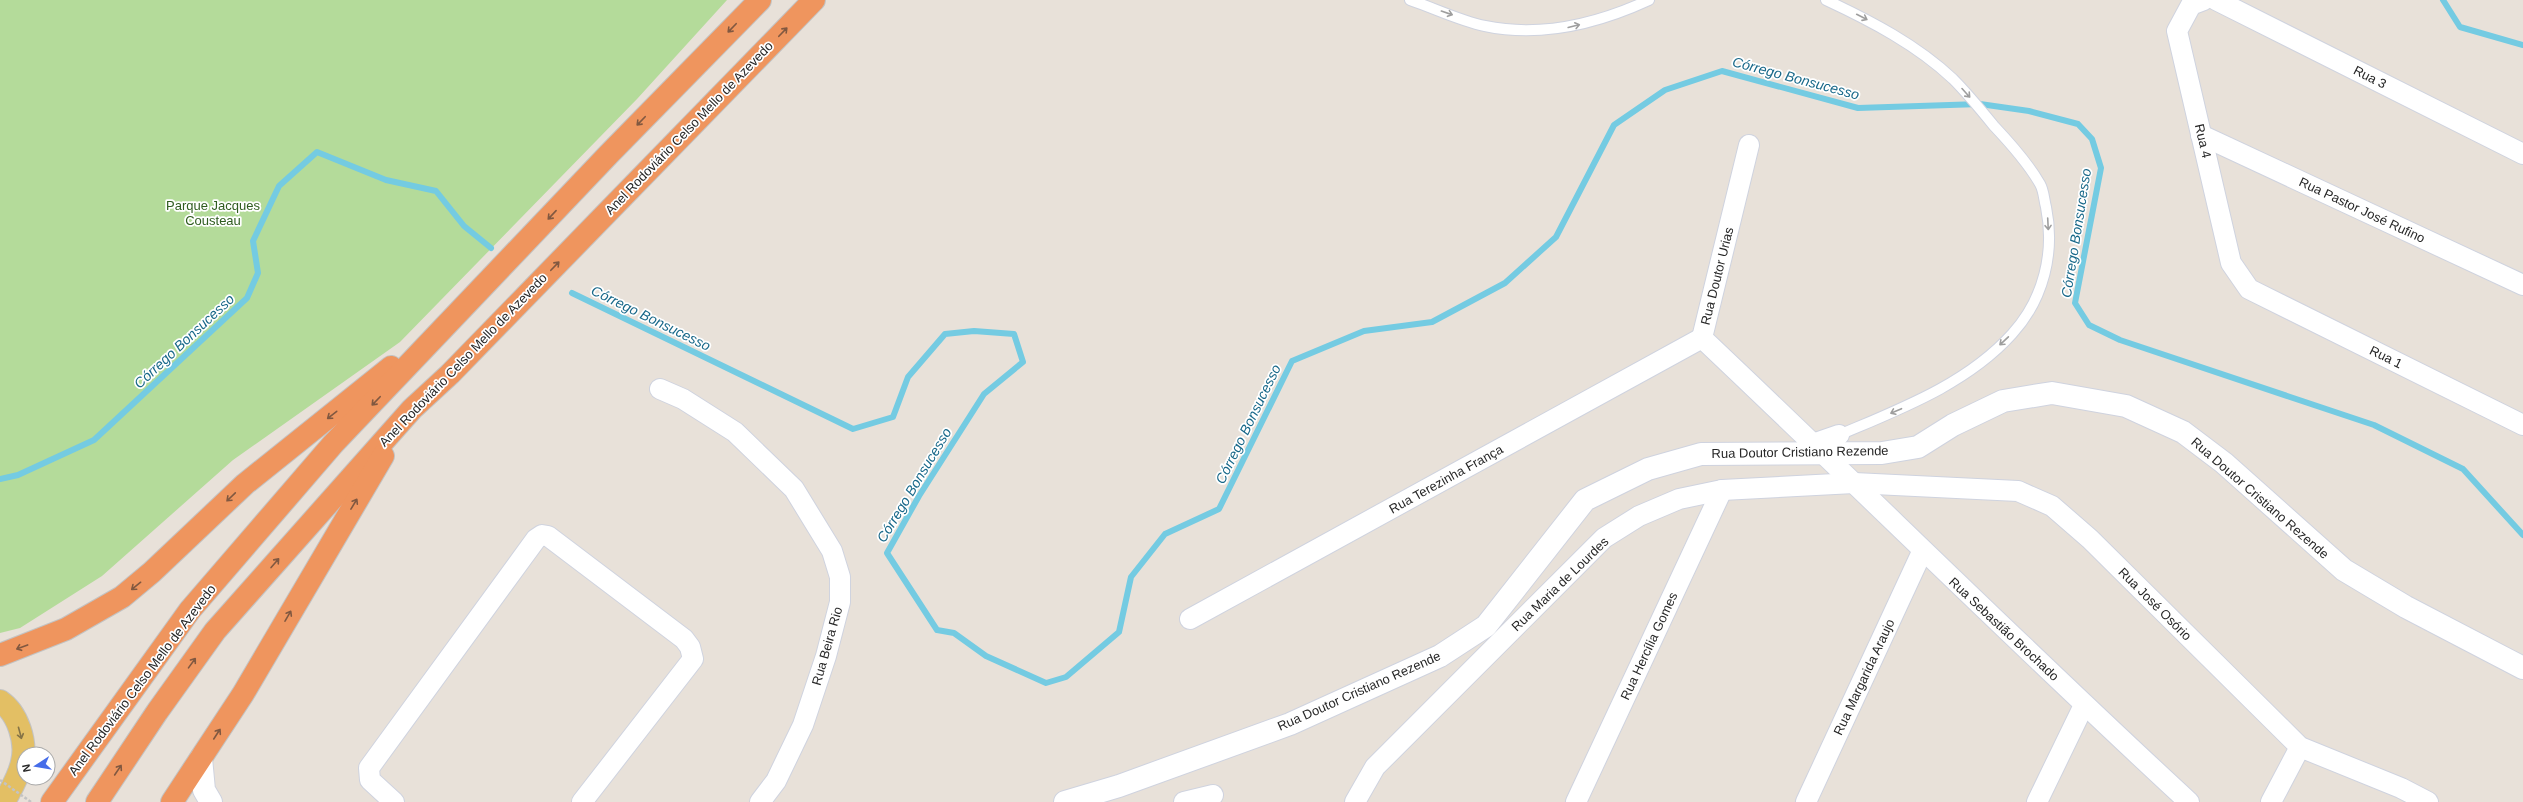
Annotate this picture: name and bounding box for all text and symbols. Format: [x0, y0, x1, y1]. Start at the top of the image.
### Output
one-way arrow [1440, 10, 1453, 17]
one-way arrow [1855, 14, 1867, 21]
one-way arrow [1567, 22, 1580, 29]
one-way arrow [727, 23, 737, 33]
one-way arrow [778, 27, 787, 37]
street label: Anel Rodoviário Celso Mello de Azevedo [602, 38, 776, 218]
water label: Córrego Bonsucesso [1731, 53, 1861, 103]
street label: Rua 3 [2351, 62, 2389, 92]
one-way arrow [1961, 88, 1970, 99]
one-way arrow [636, 116, 646, 126]
street label: Rua 4 [2192, 122, 2214, 160]
water label: Córrego Bonsucesso [2058, 167, 2094, 299]
street label: Rua Pastor José Rufino [2297, 174, 2427, 246]
park label: Parque Jacques Cousteau [166, 198, 260, 228]
one-way arrow [547, 210, 557, 220]
one-way arrow [2044, 217, 2052, 230]
street label: Rua Doutor Urias [1698, 225, 1737, 327]
one-way arrow [550, 261, 560, 271]
street label: Anel Rodoviário Celso Mello de Azevedo [376, 270, 550, 450]
water label: Córrego Bonsucesso [589, 282, 713, 354]
water label: Córrego Bonsucesso [131, 290, 237, 391]
one-way arrow [1999, 337, 2009, 346]
street label: Rua 1 [2367, 343, 2405, 371]
water label: Córrego Bonsucesso [1212, 362, 1284, 486]
one-way arrow [371, 396, 380, 406]
one-way arrow [1890, 408, 1902, 416]
one-way arrow [327, 411, 338, 420]
water label: Córrego Bonsucesso [873, 425, 955, 545]
street label: Rua Doutor Cristiano Rezende [2188, 434, 2332, 562]
street label: Rua Terezinha França [1387, 441, 1506, 517]
street label: Rua Doutor Cristiano Rezende [1711, 443, 1889, 461]
one-way arrow [226, 492, 236, 502]
one-way arrow [351, 498, 359, 510]
street label: Rua Maria de Lourdes [1509, 534, 1612, 634]
one-way arrow [271, 558, 280, 568]
street label: Rua José Osório [2115, 564, 2195, 644]
street label: Rua Sebastião Brochado [1946, 574, 2062, 684]
one-way arrow [131, 581, 142, 590]
street label: Anel Rodoviário Celso Mello de Azevedo [65, 582, 219, 778]
street label: Rua Hercília Gomes [1617, 589, 1681, 702]
street label: Rua Beira Rio [809, 605, 845, 687]
one-way arrow [285, 610, 293, 622]
street label: Rua Margarida Araujo [1830, 617, 1898, 737]
one-way arrow [17, 644, 29, 652]
street label: Rua Doutor Cristiano Rezende [1275, 648, 1443, 734]
one-way arrow [188, 657, 196, 668]
one-way arrow [17, 726, 25, 739]
one-way arrow [213, 728, 221, 740]
north arrow [16, 746, 56, 786]
text: N [20, 763, 33, 773]
one-way arrow [114, 764, 122, 775]

